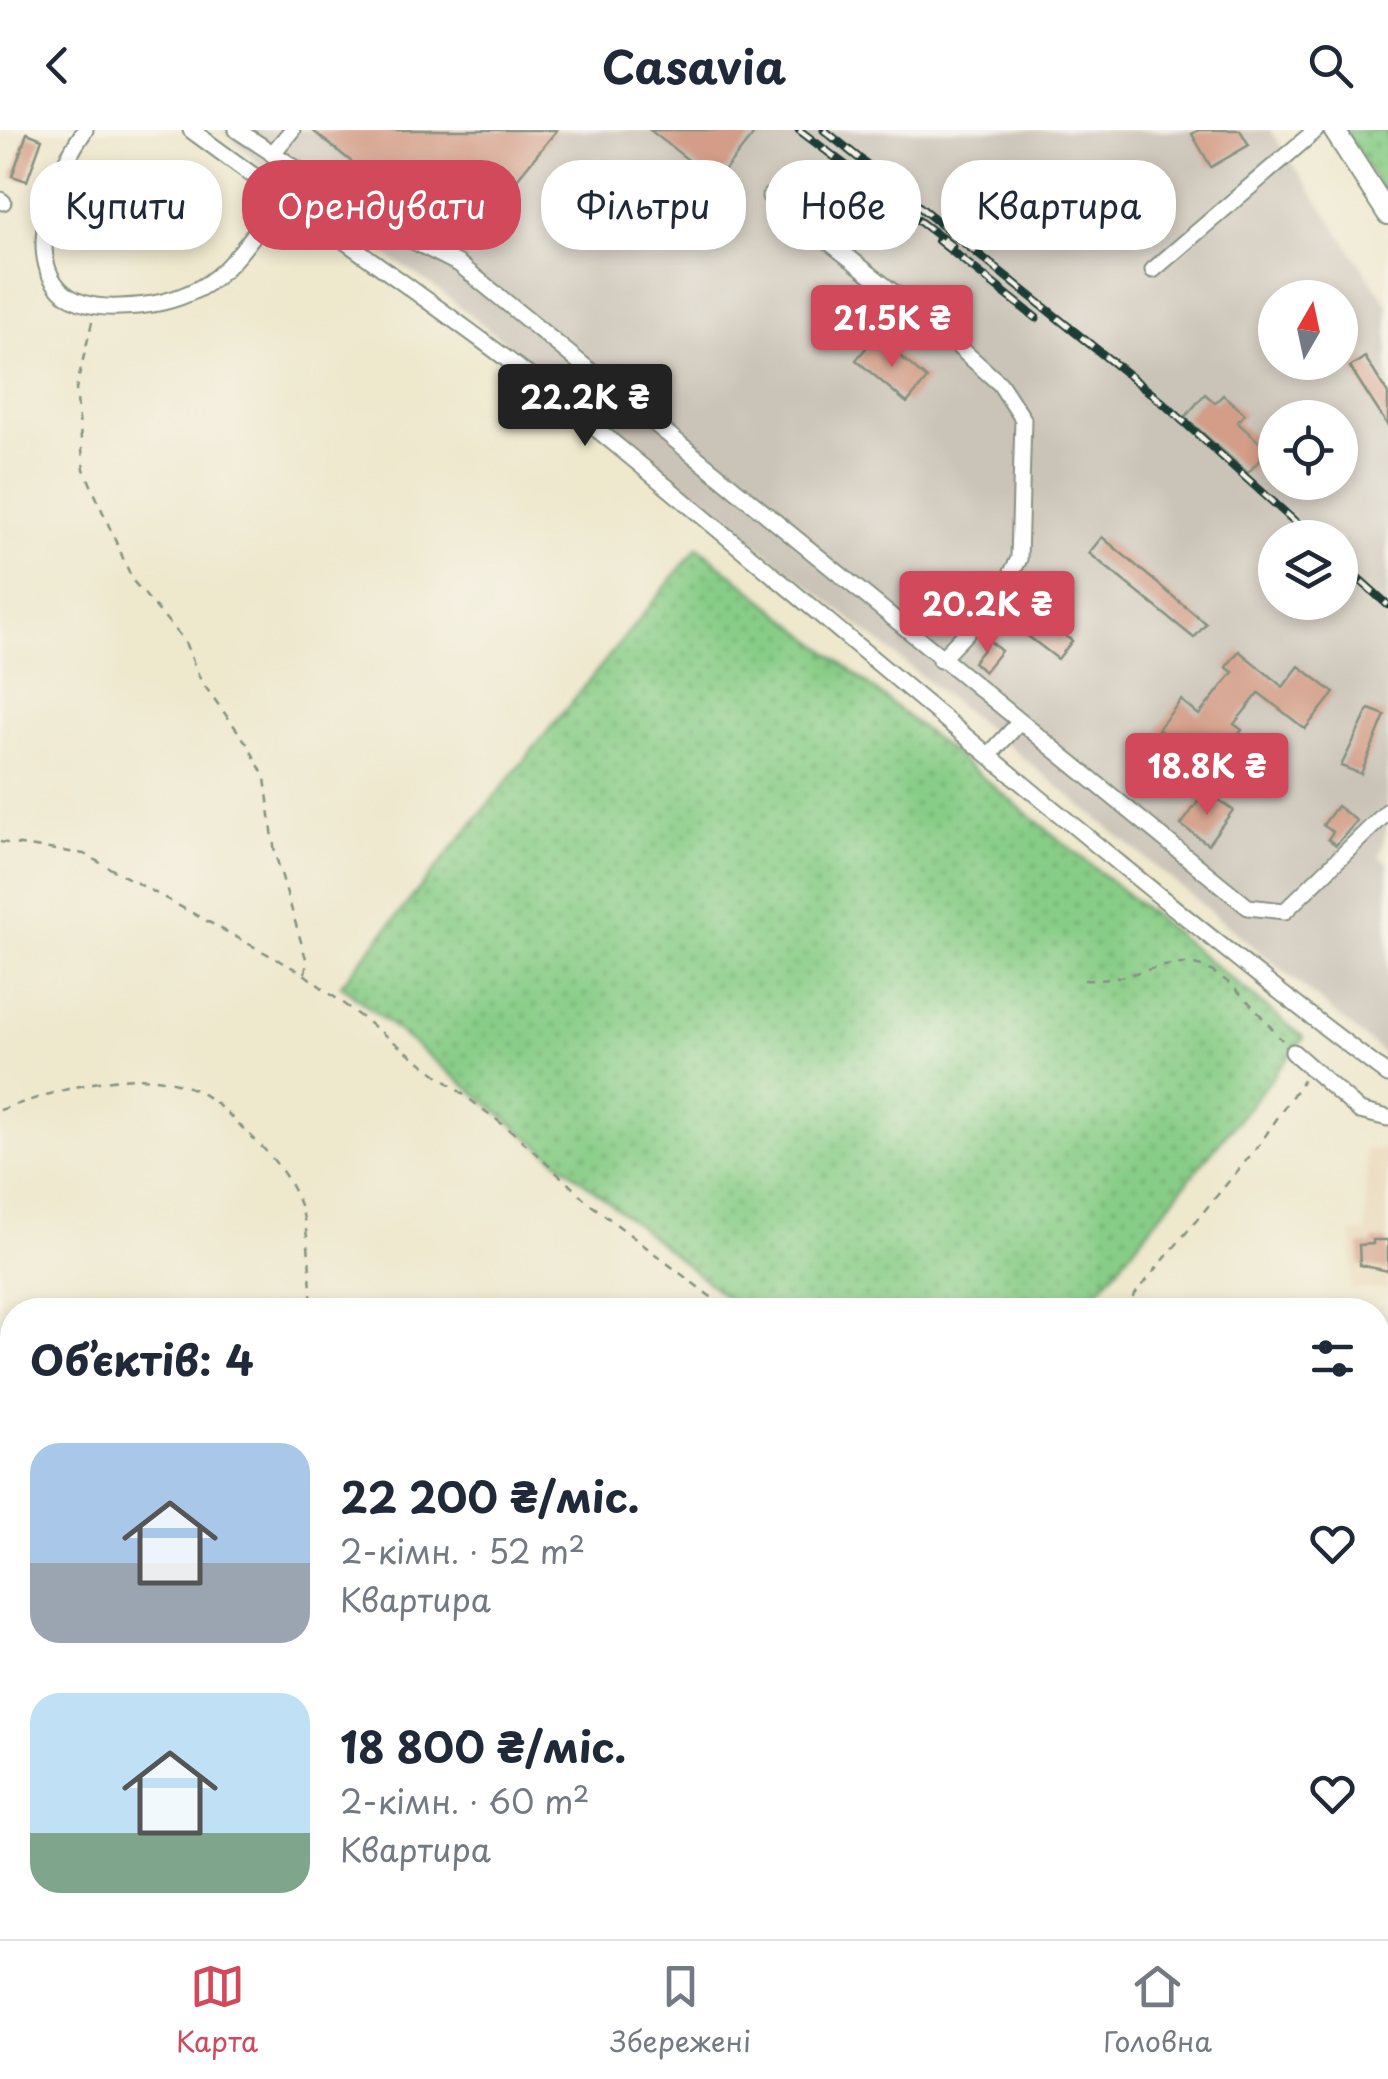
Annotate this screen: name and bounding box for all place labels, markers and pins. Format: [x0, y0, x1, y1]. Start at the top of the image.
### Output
pin: 21.5K ₴ [800, 285, 984, 370]
pin: 22.2K ₴ [493, 364, 677, 449]
pin: 20.2K ₴ [895, 571, 1079, 656]
pin: 18.8K ₴ [1115, 733, 1299, 818]

